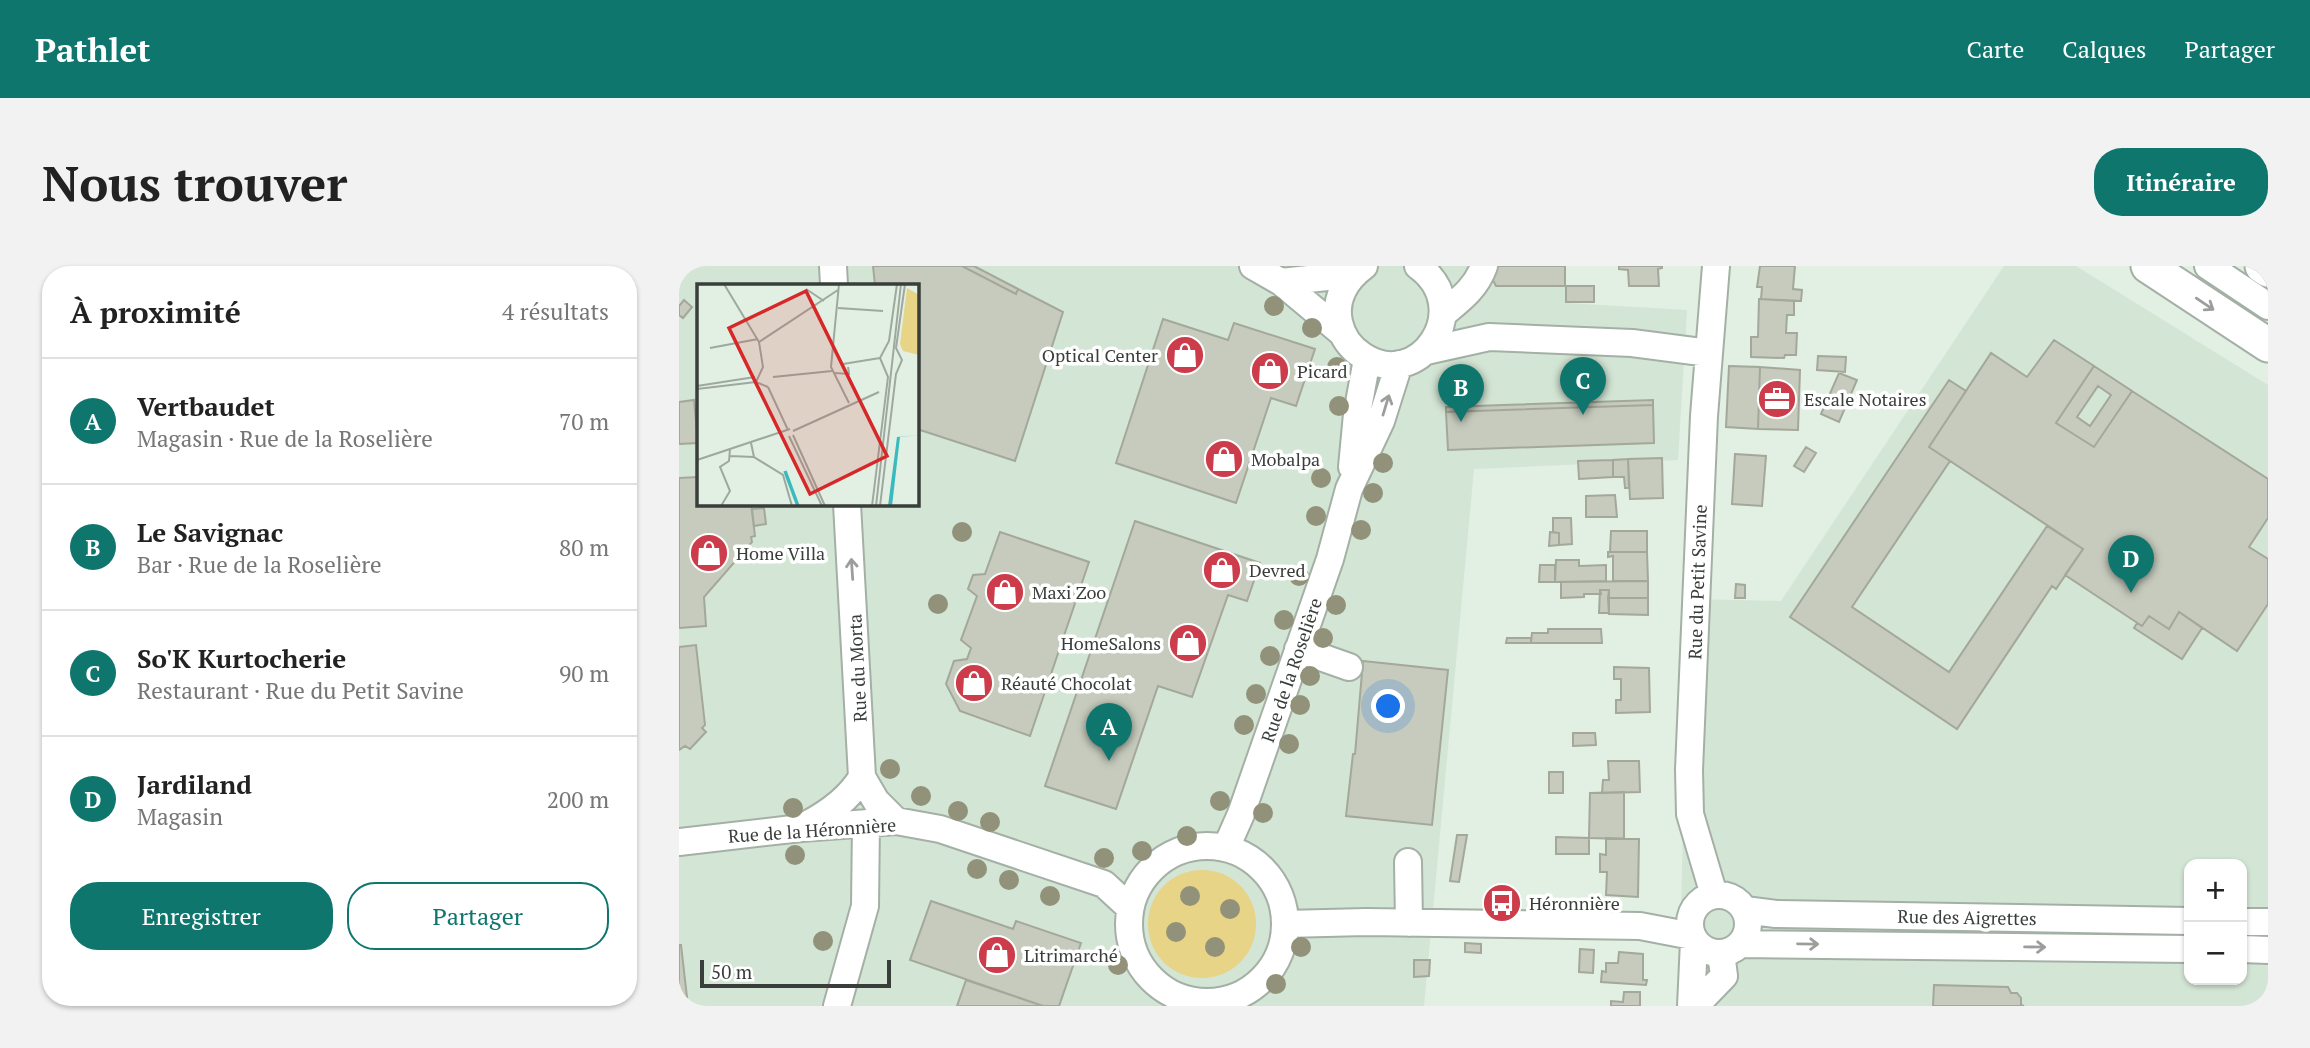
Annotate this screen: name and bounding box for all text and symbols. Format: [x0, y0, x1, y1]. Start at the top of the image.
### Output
text: Pathlet [35, 28, 150, 71]
text: Carte [1966, 33, 2024, 65]
text: Calques [2062, 33, 2146, 65]
text: Partager [2184, 33, 2275, 65]
button: Itinéraire [2094, 148, 2268, 216]
text: Nous trouver [42, 150, 347, 215]
inset map [697, 284, 919, 506]
text: À proximité [70, 292, 241, 332]
text: 4 résultats [502, 296, 609, 327]
one-way arrow [2195, 297, 2215, 311]
shop icon: Optical Center [1164, 334, 1206, 376]
place label: Optical Center [1042, 343, 1158, 367]
shop icon: Picard [1249, 350, 1291, 392]
pin: C [1560, 357, 1606, 415]
place label: Picard [1297, 359, 1348, 383]
pin: B [1438, 364, 1484, 422]
office icon: Escale Notaires [1756, 378, 1798, 420]
place label: Escale Notaires [1804, 387, 1926, 411]
text: Vertbaudet [137, 389, 275, 423]
one-way arrow [1380, 394, 1393, 416]
text: A [85, 406, 101, 437]
text: 70 m [559, 406, 609, 437]
text: Magasin · Rue de la Roselière [137, 423, 433, 454]
shop icon: Mobalpa [1203, 438, 1245, 480]
place label: Mobalpa [1251, 447, 1320, 471]
street label: Rue du Petit Savine [1682, 504, 1712, 660]
text: Le Savignac [137, 515, 283, 549]
text: B [86, 532, 100, 563]
text: 80 m [559, 532, 609, 563]
shop icon: Home Villa [688, 532, 730, 574]
pin: D [2108, 535, 2154, 593]
place label: Home Villa [736, 541, 825, 565]
text: Bar · Rue de la Roselière [137, 549, 382, 580]
shop icon: Devred [1201, 549, 1243, 591]
one-way arrow [845, 558, 858, 581]
place label: Devred [1249, 558, 1306, 582]
shop icon: Maxi Zoo [984, 571, 1026, 613]
place label: Maxi Zoo [1032, 580, 1106, 604]
street label: Rue de la Roselière [1255, 595, 1327, 745]
street label: Rue du Morta [842, 613, 872, 723]
shop icon: HomeSalons [1167, 622, 1209, 664]
place label: HomeSalons [1061, 631, 1161, 655]
text: So'K Kurtocherie [137, 641, 346, 675]
text: C [86, 658, 101, 689]
text: 90 m [559, 658, 609, 689]
shop icon: Réauté Chocolat [953, 662, 995, 704]
place label: Réauté Chocolat [1001, 671, 1132, 695]
text: Restaurant · Rue du Petit Savine [137, 675, 464, 706]
your location [1371, 689, 1405, 723]
pin: A [1086, 703, 1132, 761]
text: Jardiland [137, 767, 252, 801]
text: D [85, 784, 101, 815]
text: 200 m [547, 784, 609, 815]
text: Magasin [137, 801, 223, 832]
street label: Rue de la Héronnière [727, 812, 897, 848]
map controls [2184, 859, 2247, 985]
button: + [2184, 859, 2247, 922]
button: Enregistrer [70, 882, 333, 950]
button: Partager [347, 882, 609, 950]
bus stop icon: Héronnière [1481, 882, 1523, 924]
place label: Héronnière [1529, 891, 1620, 915]
street label: Rue des Aigrettes [1897, 904, 2037, 930]
button: − [2184, 922, 2247, 985]
shop icon: Litrimarché [976, 934, 1018, 976]
one-way arrow [1796, 937, 1819, 951]
one-way arrow [2024, 940, 2047, 954]
place label: Litrimarché [1024, 943, 1118, 967]
scale bar [700, 957, 891, 989]
text: 50 m [711, 959, 752, 984]

